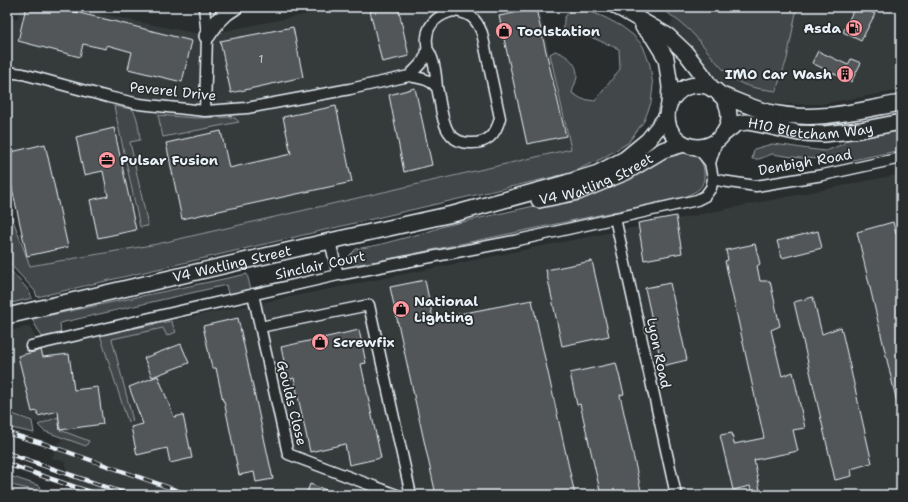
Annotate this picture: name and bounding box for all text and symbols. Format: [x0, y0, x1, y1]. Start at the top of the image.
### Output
fuel station icon: Asda [844, 18, 864, 38]
place label: Asda [803, 19, 841, 37]
shop icon: Toolstation [494, 21, 514, 41]
place label: Toolstation [517, 22, 600, 40]
house number: 1 [258, 51, 264, 67]
building icon: IMO Car Wash [835, 64, 855, 84]
place label: IMO Car Wash [725, 65, 832, 83]
street label: Peverel Drive [129, 77, 217, 105]
street label: H10 Bletcham Way [746, 113, 875, 143]
street label: Denbigh Road [757, 145, 853, 179]
street label: V4 Watling Street [537, 149, 656, 209]
office icon: Pulsar Fusion [97, 150, 117, 170]
place label: Pulsar Fusion [120, 151, 218, 169]
street label: V4 Watling Street [171, 241, 293, 286]
street label: Sinclair Court [273, 247, 367, 283]
place label: National Lighting [414, 292, 478, 326]
shop icon: National Lighting [391, 299, 411, 319]
street label: Lyon Road [643, 316, 675, 390]
shop icon: Screwfix [310, 332, 330, 352]
place label: Screwfix [333, 333, 395, 351]
street label: Goulds Close [273, 358, 311, 448]

